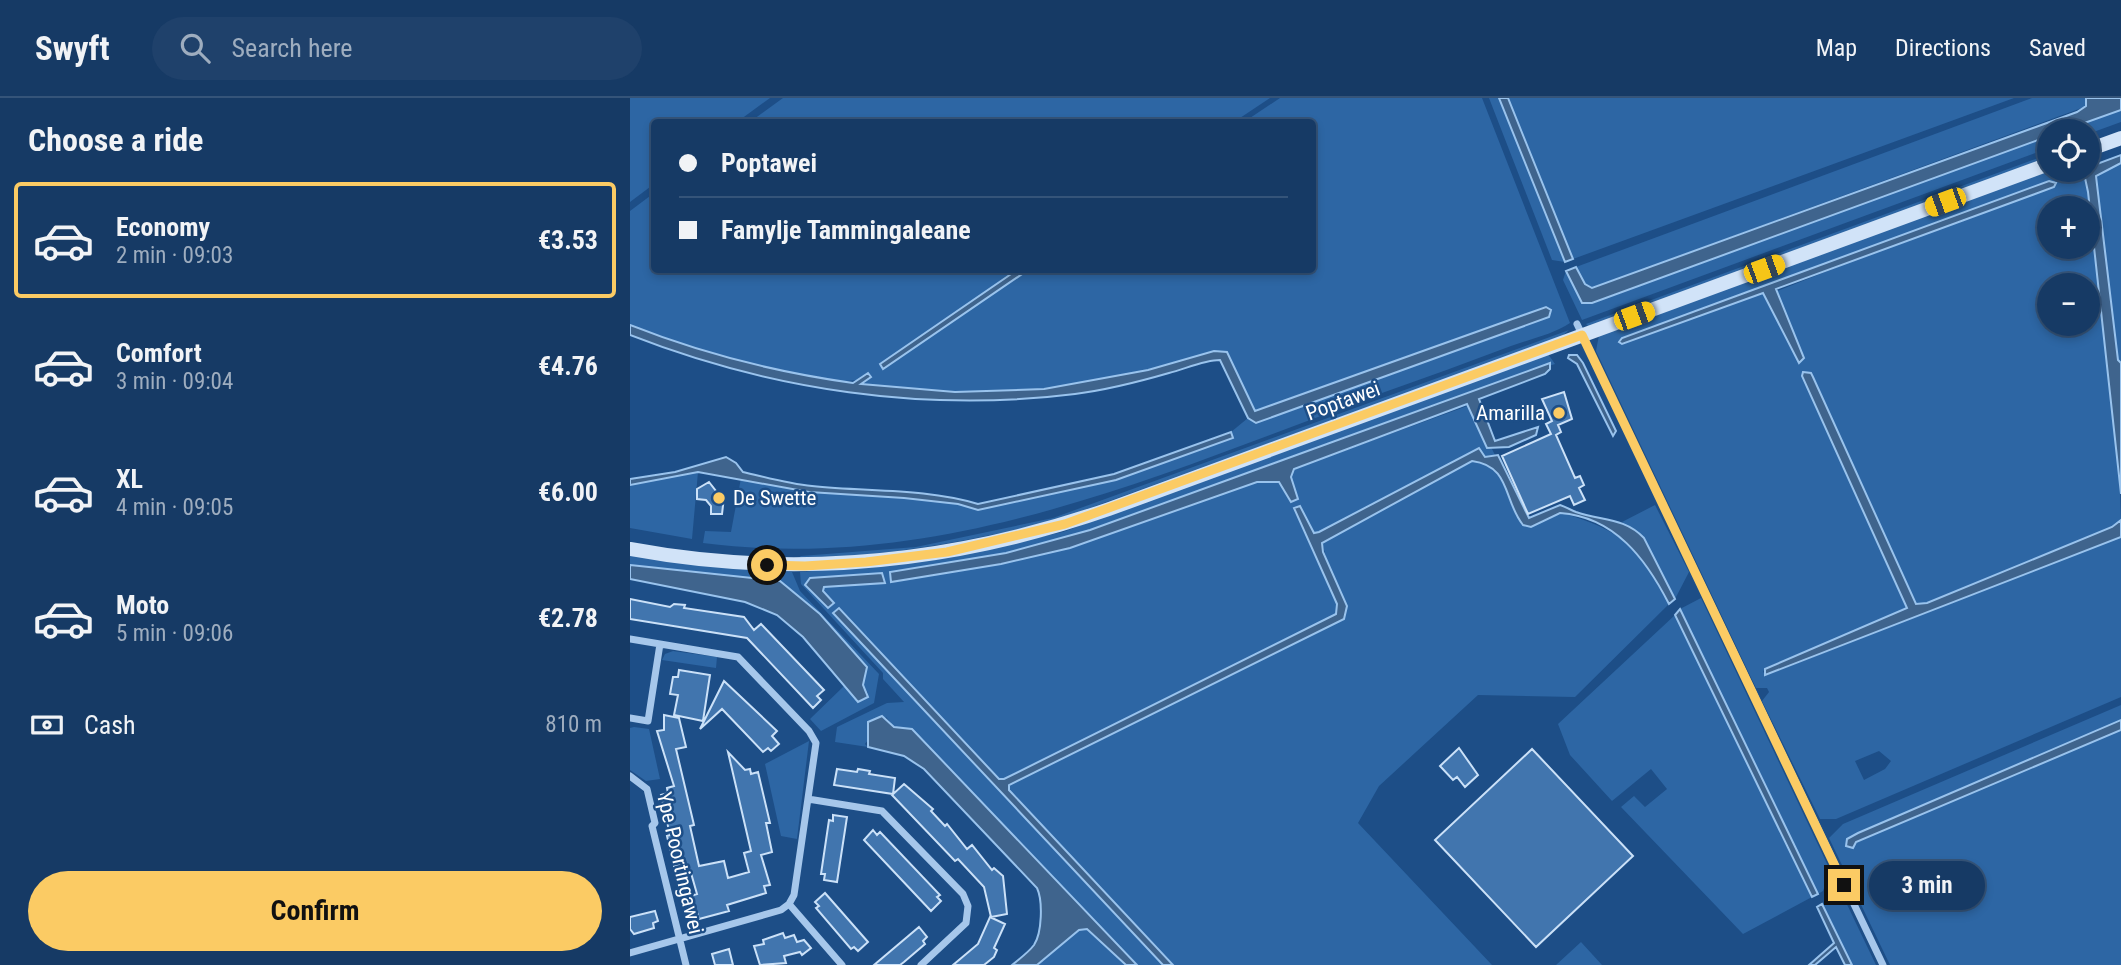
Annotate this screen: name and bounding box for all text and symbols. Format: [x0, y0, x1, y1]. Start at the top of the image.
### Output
search box [152, 17, 642, 80]
text: Swyft [35, 29, 110, 68]
icon: search [176, 29, 214, 67]
text: Search here [232, 33, 353, 63]
text: Map [1816, 34, 1857, 62]
text: Directions [1895, 34, 1991, 62]
text: Saved [2029, 34, 2086, 62]
map controls [2037, 119, 2100, 336]
button: locate [2037, 119, 2100, 182]
text: Choose a ride [28, 121, 203, 159]
text: Poptawei [721, 148, 817, 178]
car [1922, 185, 1969, 219]
button: + [2037, 196, 2100, 259]
icon: car [32, 209, 95, 272]
text: Economy [116, 212, 210, 242]
text: Famylje Tammingaleane [721, 215, 971, 245]
text: €3.53 [538, 225, 598, 255]
text: 2 min · 09:03 [116, 242, 233, 269]
car [1741, 252, 1788, 286]
button: − [2037, 273, 2100, 336]
car [1611, 299, 1658, 333]
icon: car [32, 335, 95, 398]
text: Comfort [116, 338, 202, 368]
text: €4.76 [538, 351, 598, 381]
text: 3 min · 09:04 [116, 368, 233, 395]
street label: Poptawei [1303, 377, 1383, 425]
place label: Amarilla [1476, 401, 1545, 425]
marker: Amarilla [1551, 405, 1567, 421]
icon: car [32, 461, 95, 524]
text: XL [116, 464, 143, 494]
text: €6.00 [538, 477, 598, 507]
place label: De Swette [733, 486, 816, 510]
marker: De Swette [711, 490, 727, 506]
text: 4 min · 09:05 [116, 494, 233, 521]
route start [751, 549, 783, 581]
icon: car [32, 587, 95, 650]
text: Moto [116, 590, 169, 620]
text: €2.78 [538, 603, 598, 633]
text: 5 min · 09:06 [116, 620, 233, 647]
icon: cash [28, 706, 66, 744]
text: Cash [84, 710, 136, 740]
text: 810 m [545, 711, 602, 738]
street label: Ype Poortingawei [652, 790, 708, 936]
callout: 3 min [1868, 860, 1984, 910]
route end [1828, 869, 1860, 901]
button: Confirm [28, 871, 602, 951]
text: 3 min [1901, 872, 1953, 899]

